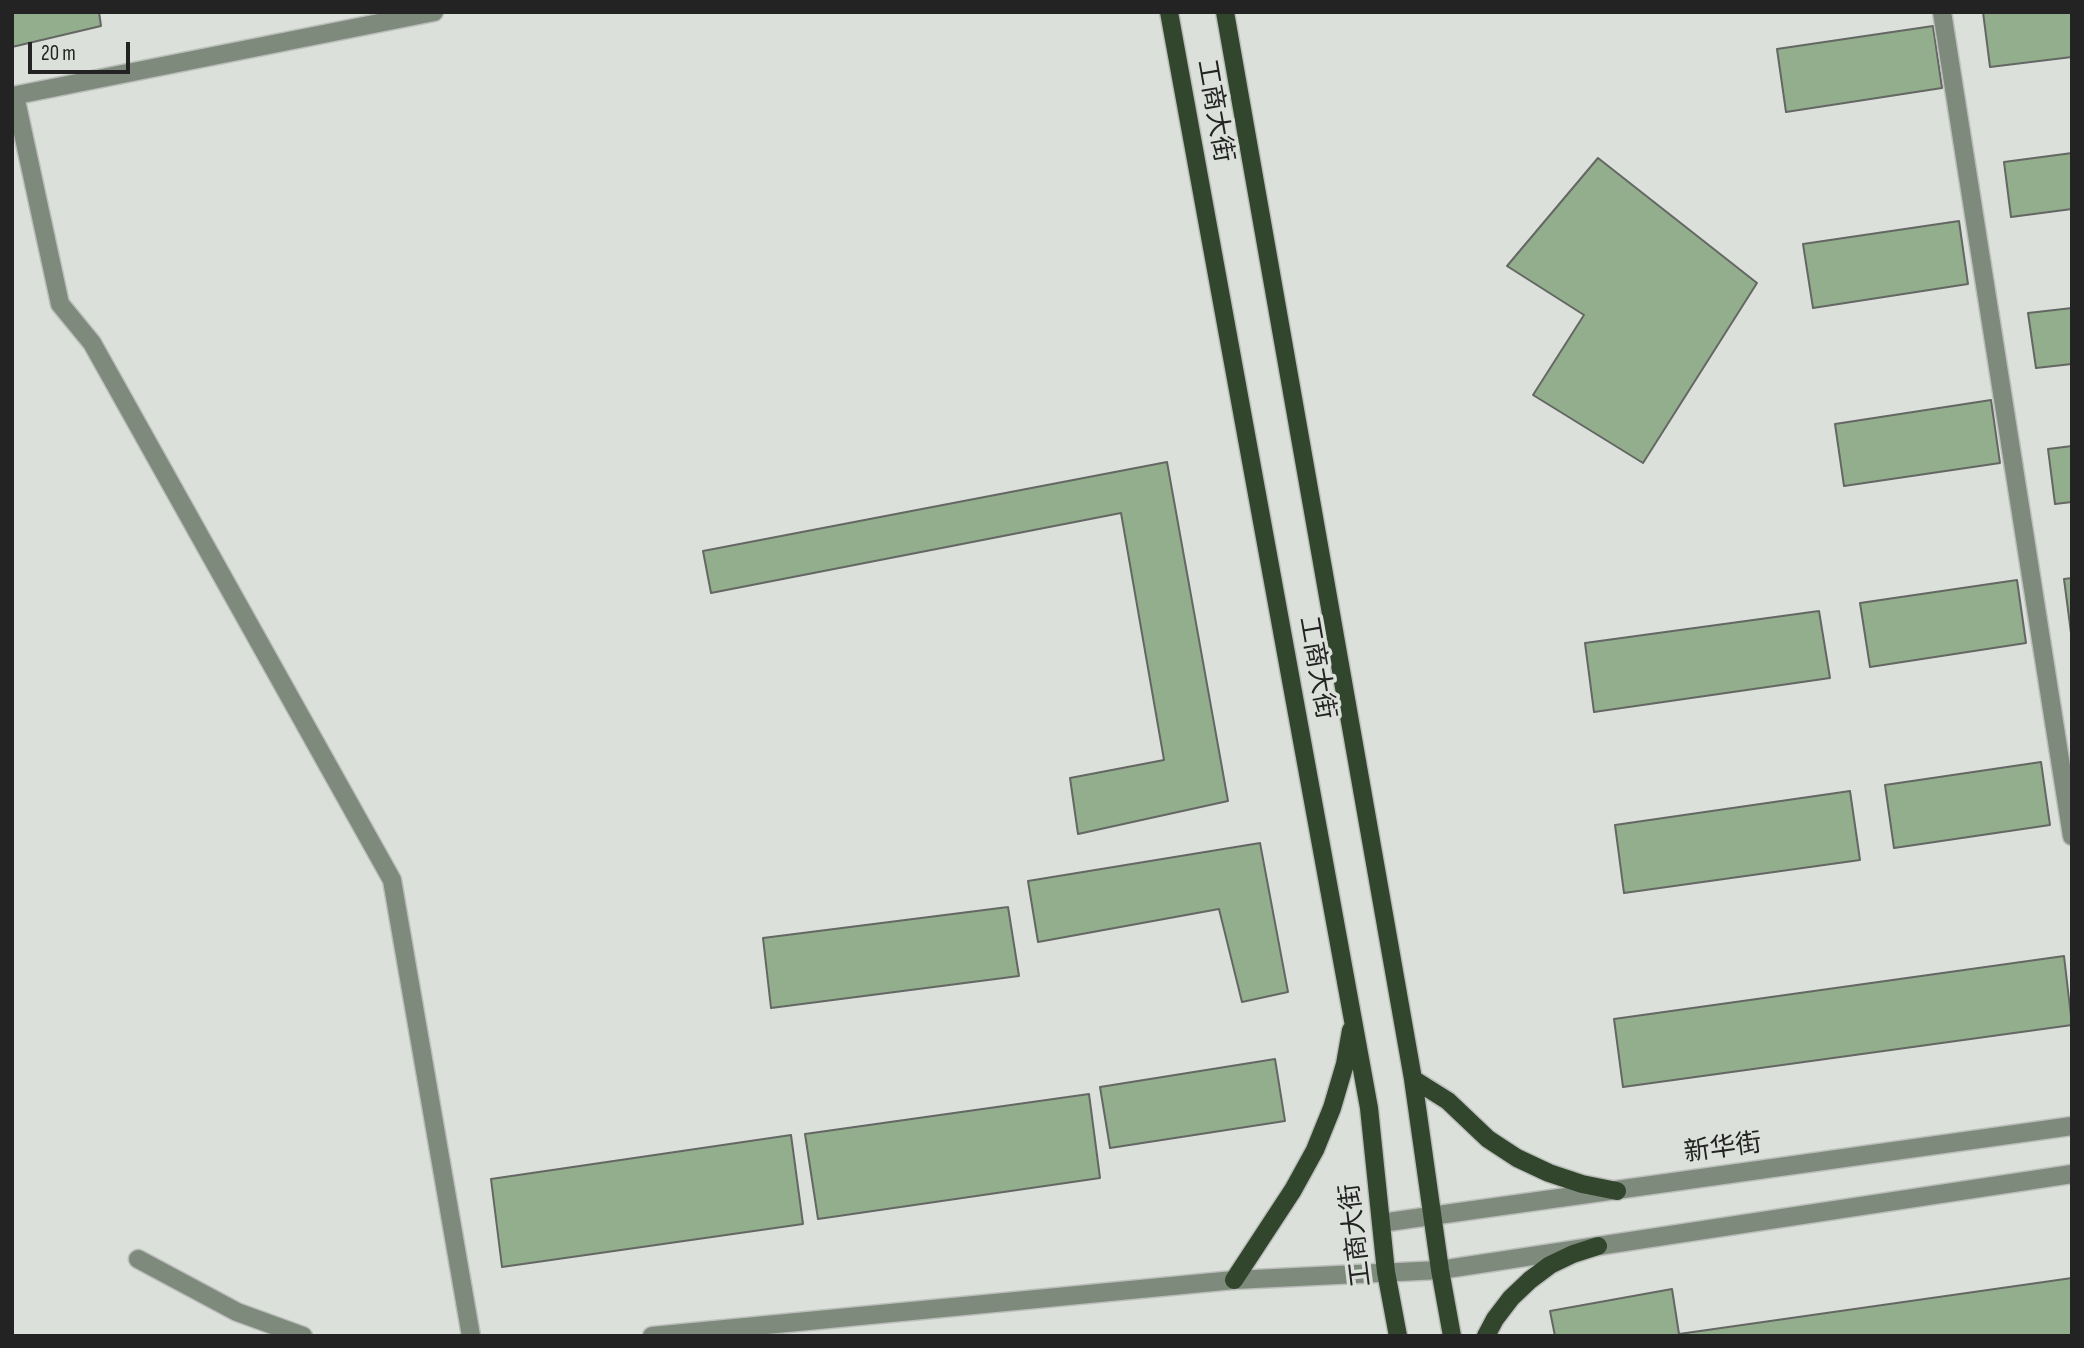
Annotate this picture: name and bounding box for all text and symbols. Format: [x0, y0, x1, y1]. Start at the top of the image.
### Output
scale bar [32, 28, 133, 72]
text: 20 m [41, 41, 76, 66]
street label: 工商大街 [1190, 57, 1238, 165]
street label: 工商大街 [1292, 614, 1340, 722]
street label: 新华街 [1682, 1128, 1764, 1170]
street label: 工商大街 [1335, 1181, 1379, 1289]

